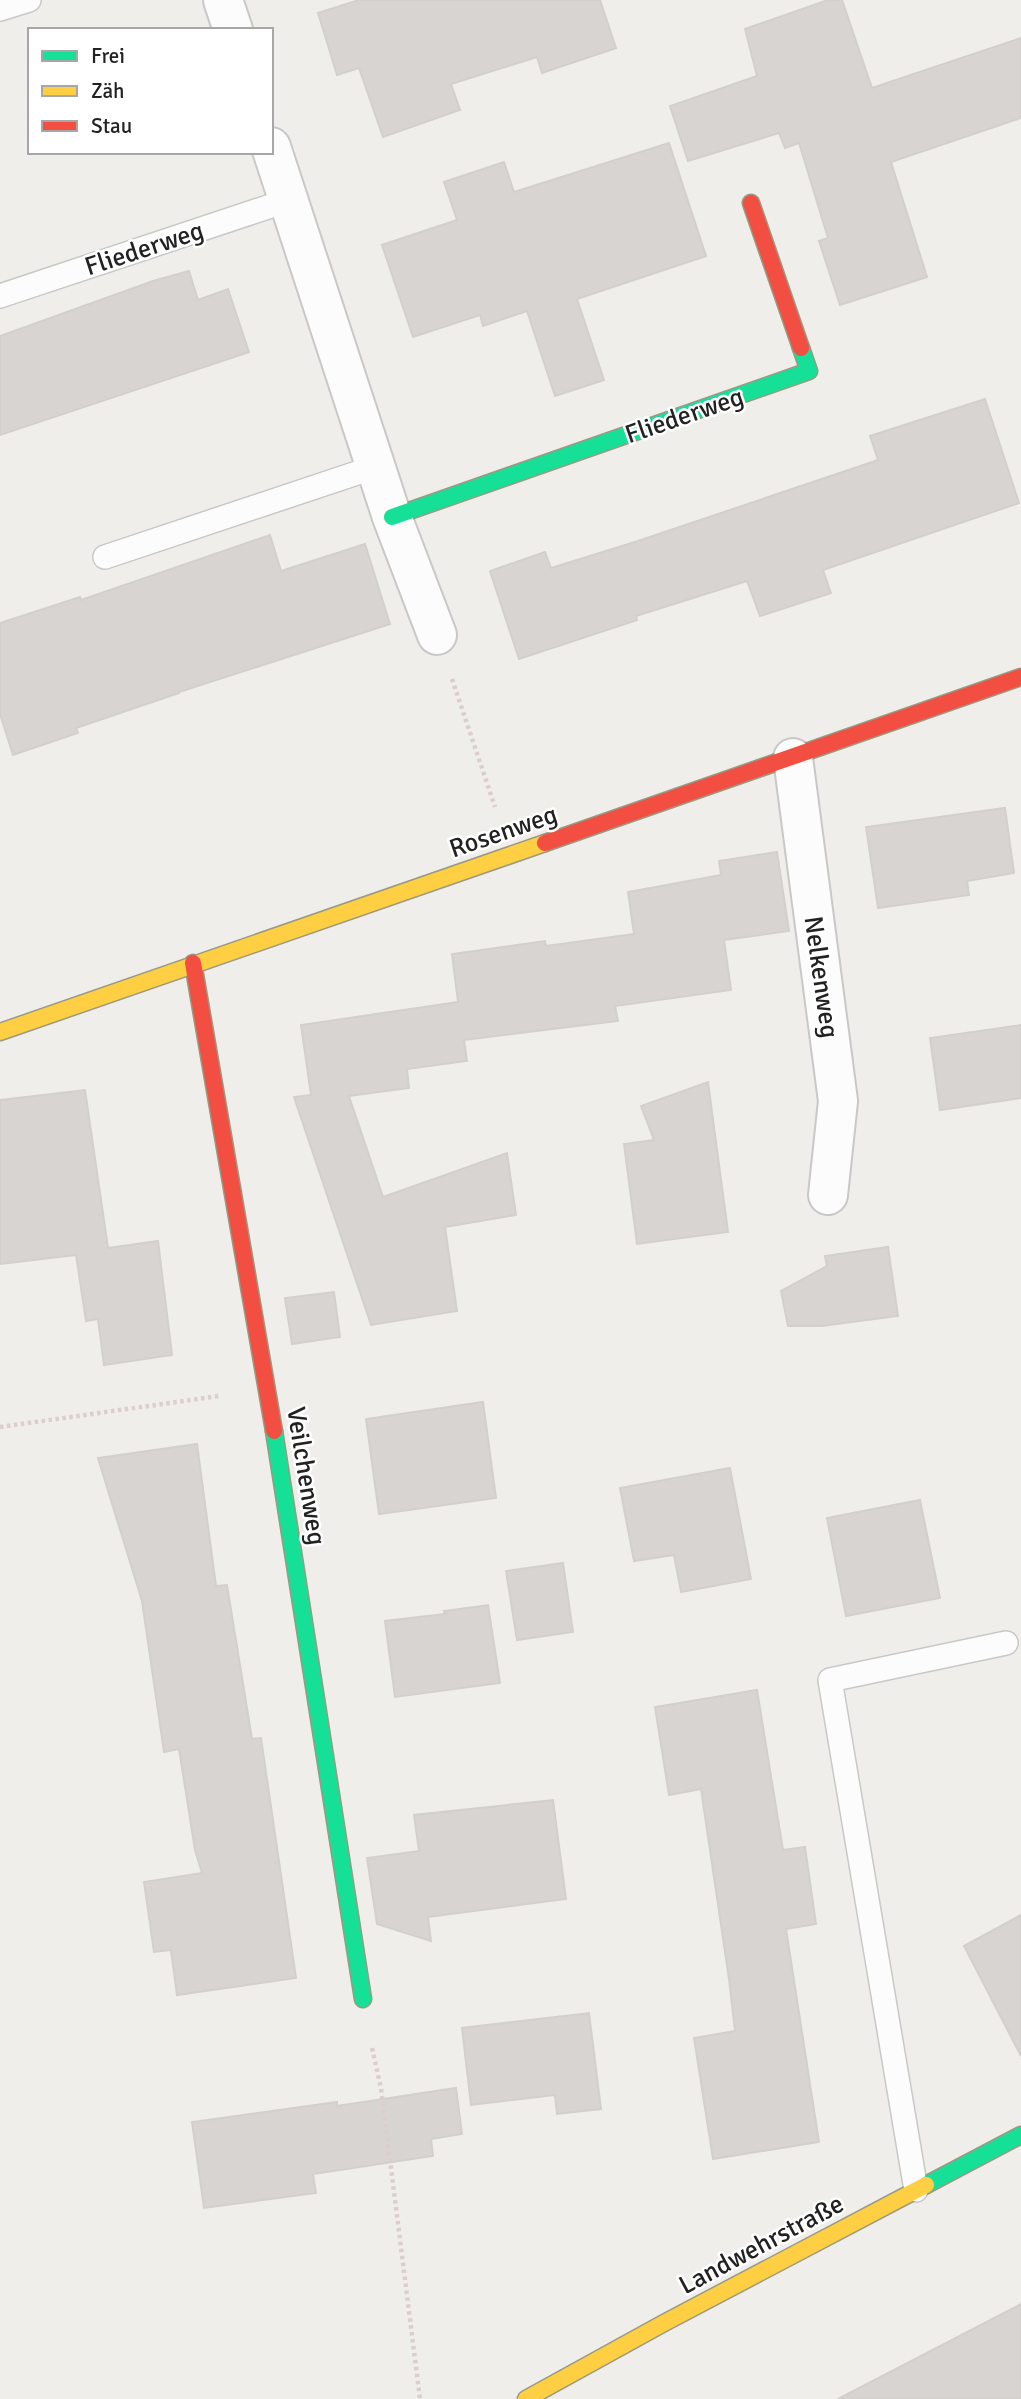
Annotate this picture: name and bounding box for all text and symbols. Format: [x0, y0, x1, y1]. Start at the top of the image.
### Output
legend [28, 28, 273, 154]
text: Frei [91, 43, 125, 69]
text: Zäh [91, 78, 125, 104]
text: Stau [91, 113, 132, 139]
street label: Fliederweg [81, 215, 208, 283]
street label: Fliederweg [621, 381, 748, 451]
street label: Rosenweg [445, 799, 562, 865]
street label: Nelkenweg [797, 914, 845, 1040]
street label: Veilchenweg [279, 1405, 333, 1548]
street label: Landwehrstraße [674, 2188, 849, 2302]

